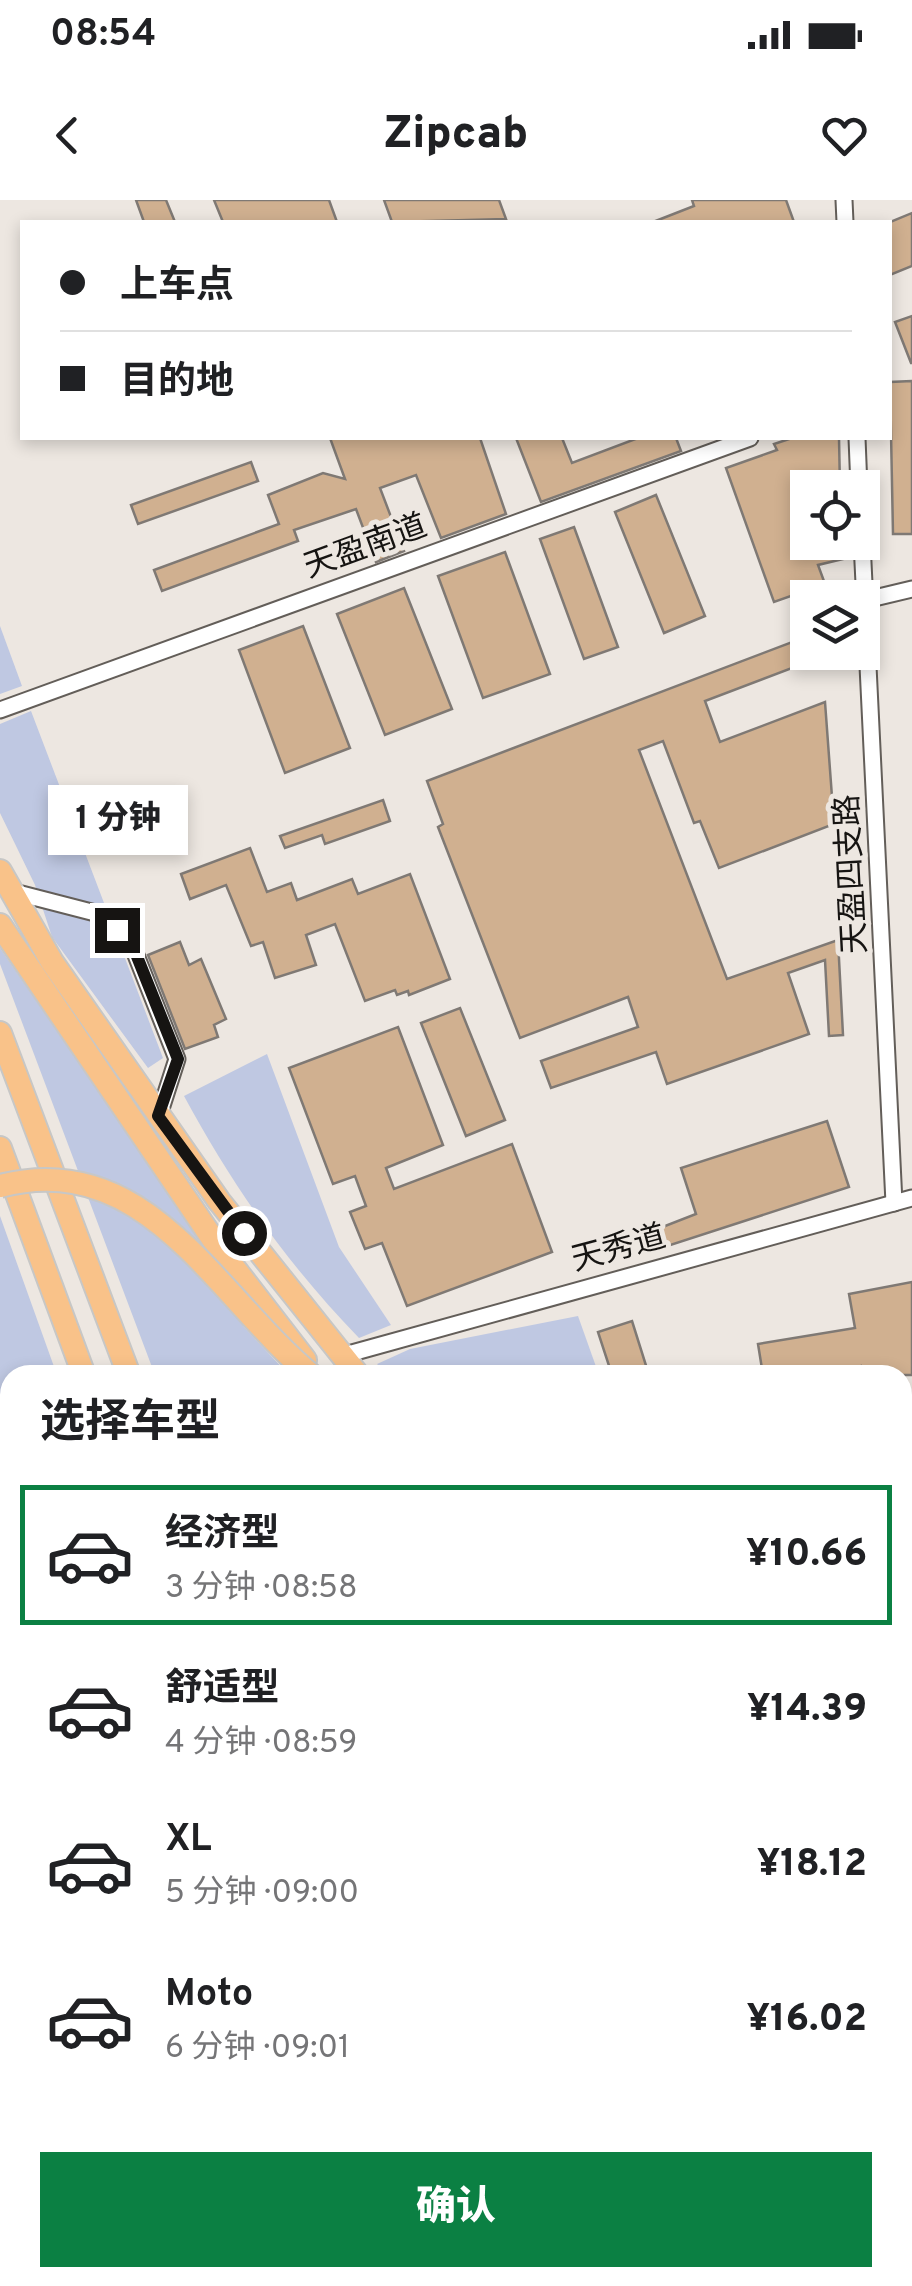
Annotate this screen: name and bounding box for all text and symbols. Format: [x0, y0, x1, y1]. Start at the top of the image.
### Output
text: 08:54 [50, 11, 157, 60]
text: Zipcab [384, 107, 528, 164]
icon: back [40, 108, 95, 163]
icon: heart [817, 108, 872, 163]
text: 上车点 [120, 263, 234, 312]
text: 目的地 [120, 359, 234, 408]
map controls [790, 470, 880, 670]
button: locate [790, 470, 880, 560]
street label: 天盈南道 [299, 507, 433, 589]
button: layers [790, 580, 880, 670]
callout: 1 分钟 [47, 785, 187, 855]
street label: 天盈四支路 [829, 793, 877, 955]
text: 1 分钟 [75, 800, 161, 840]
route end [95, 908, 140, 953]
route start [222, 1211, 267, 1256]
street label: 天秀道 [567, 1218, 671, 1282]
text: 选择车型 [40, 1396, 220, 1453]
icon: car [45, 1510, 135, 1600]
text: 经济型 [165, 1511, 279, 1560]
text: ¥10.66 [746, 1531, 867, 1580]
text: 3 分钟 · 08:58 [165, 1569, 358, 1609]
icon: car [45, 1665, 135, 1755]
text: 舒适型 [165, 1666, 279, 1715]
text: ¥14.39 [747, 1686, 867, 1735]
text: 4 分钟 · 08:59 [165, 1724, 357, 1764]
text: XL [165, 1816, 212, 1865]
icon: car [45, 1820, 135, 1910]
text: ¥18.12 [757, 1841, 867, 1890]
text: 5 分钟 · 09:00 [165, 1874, 359, 1914]
text: Moto [165, 1971, 253, 2020]
icon: car [45, 1975, 135, 2065]
text: ¥16.02 [746, 1996, 867, 2045]
text: 6 分钟 · 09:01 [165, 2029, 350, 2069]
button: 确认 [40, 2152, 872, 2267]

